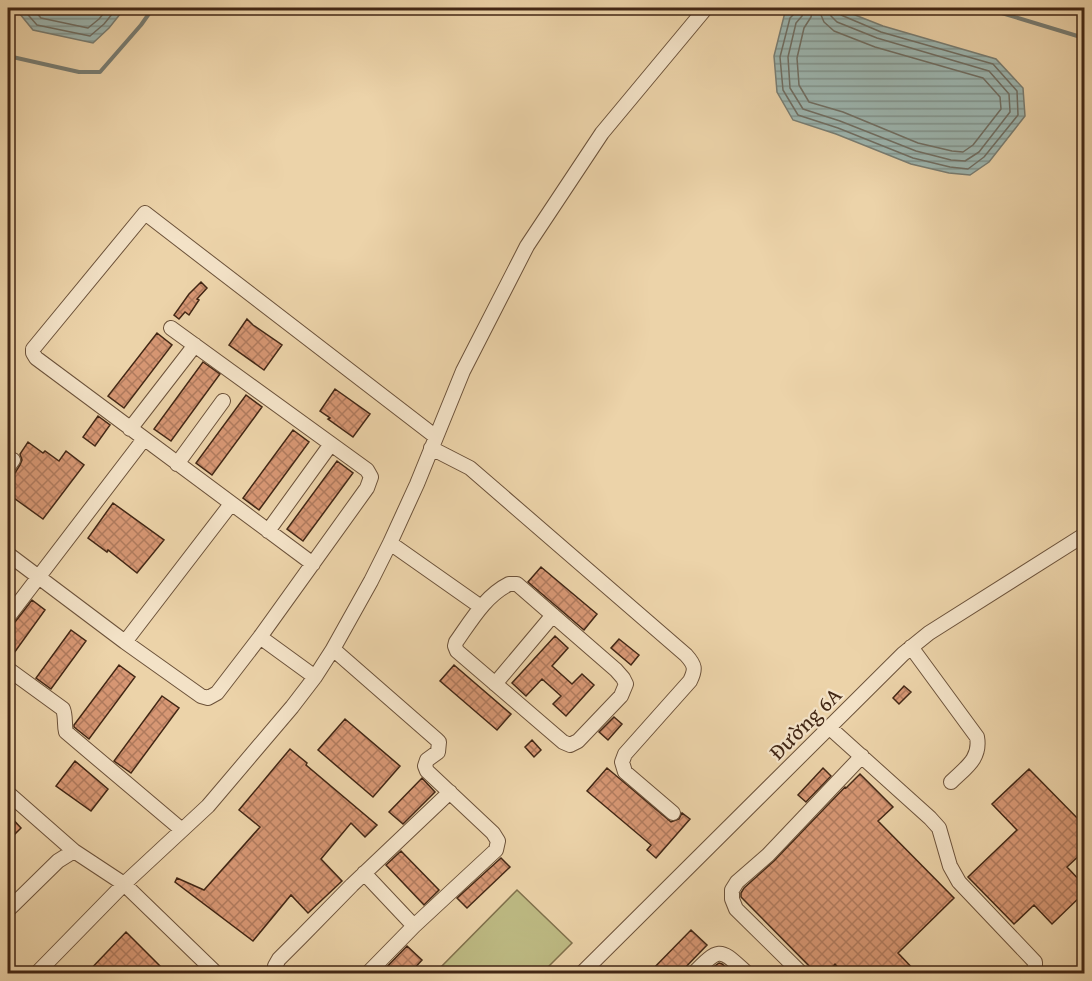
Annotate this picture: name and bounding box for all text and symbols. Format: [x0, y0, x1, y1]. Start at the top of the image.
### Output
street label: Đường 6A [761, 679, 849, 767]

